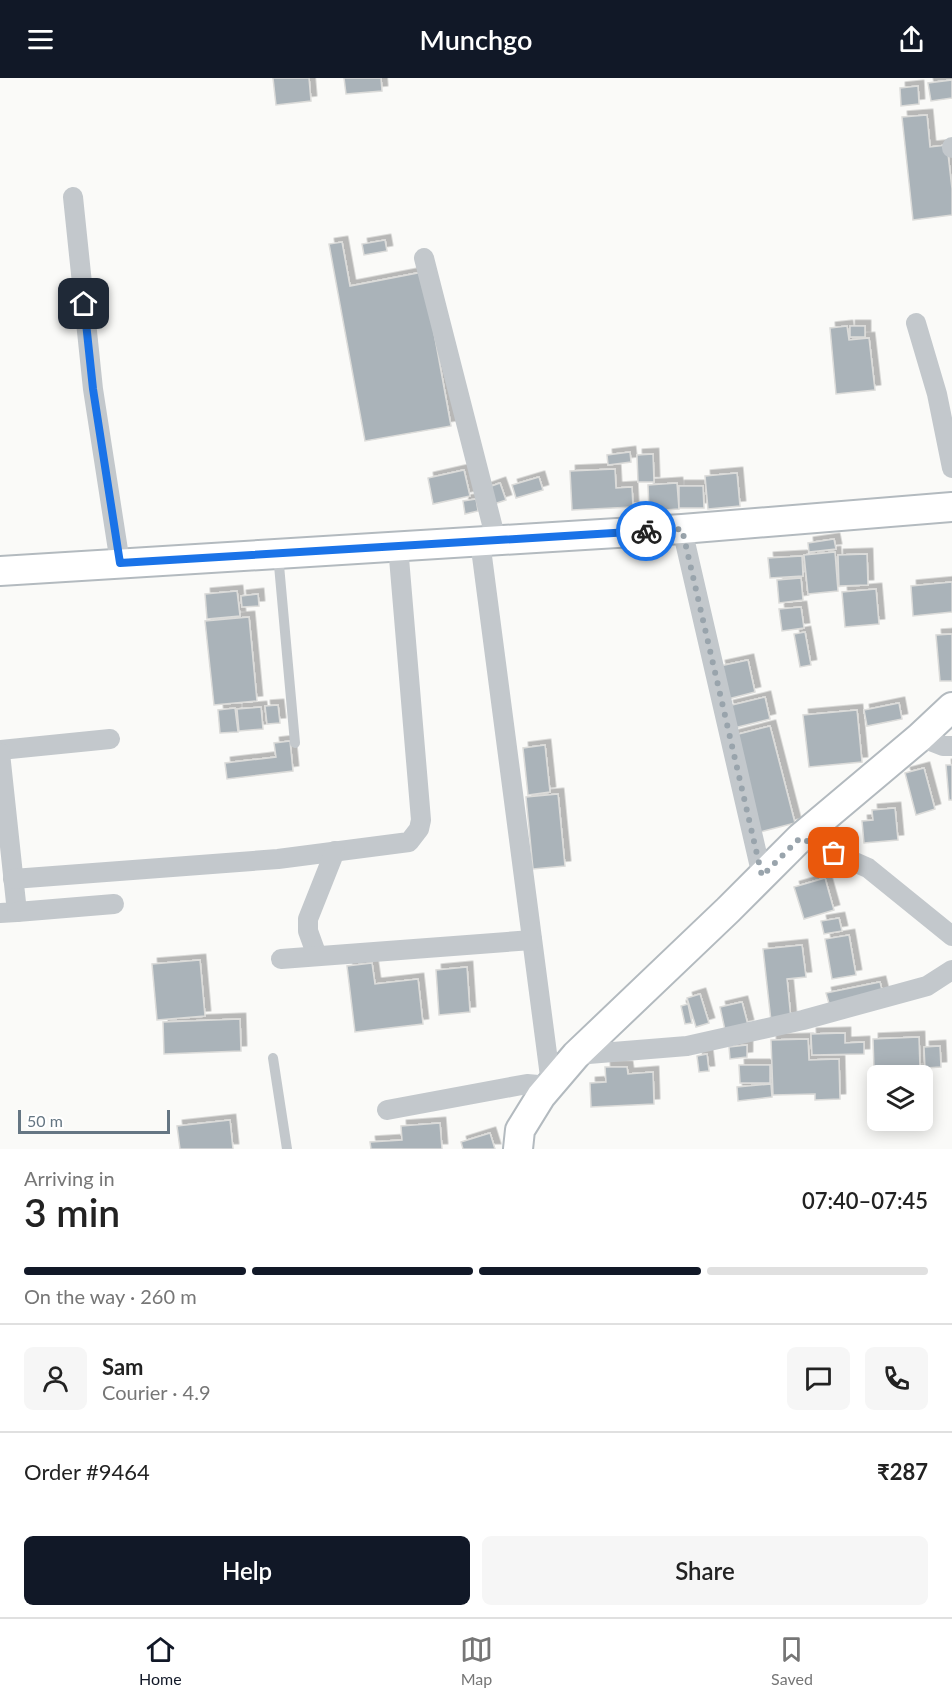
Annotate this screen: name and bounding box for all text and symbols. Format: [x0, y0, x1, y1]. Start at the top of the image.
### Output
icon: menu [24, 23, 57, 56]
text: Munchgo [420, 23, 532, 56]
icon: share [895, 23, 928, 56]
pin [58, 278, 109, 329]
icon: home [67, 287, 100, 320]
courier [616, 501, 676, 561]
icon: bike [630, 515, 663, 548]
pin [808, 827, 859, 878]
icon: bag [817, 836, 850, 869]
map controls [867, 1065, 933, 1131]
button: layers [867, 1065, 933, 1131]
scale bar [18, 1107, 170, 1134]
text: 50 m [27, 1111, 63, 1130]
text: Arriving in [24, 1166, 115, 1190]
text: 07:40–07:45 [802, 1187, 928, 1214]
text: 3 min [24, 1189, 120, 1235]
text: On the way · 260 m [24, 1284, 197, 1308]
button: person [24, 1347, 87, 1410]
button: chat [787, 1347, 850, 1410]
button: phone [865, 1347, 928, 1410]
text: Sam [102, 1353, 144, 1380]
text: Courier · 4.9 [102, 1380, 211, 1404]
text: Order #9464 [24, 1458, 150, 1485]
text: ₹287 [877, 1458, 928, 1485]
button: Help [24, 1536, 470, 1605]
button: Share [482, 1536, 928, 1605]
tab: Home [139, 1633, 182, 1688]
tab: Map [460, 1633, 493, 1688]
tab: Saved [771, 1633, 813, 1688]

